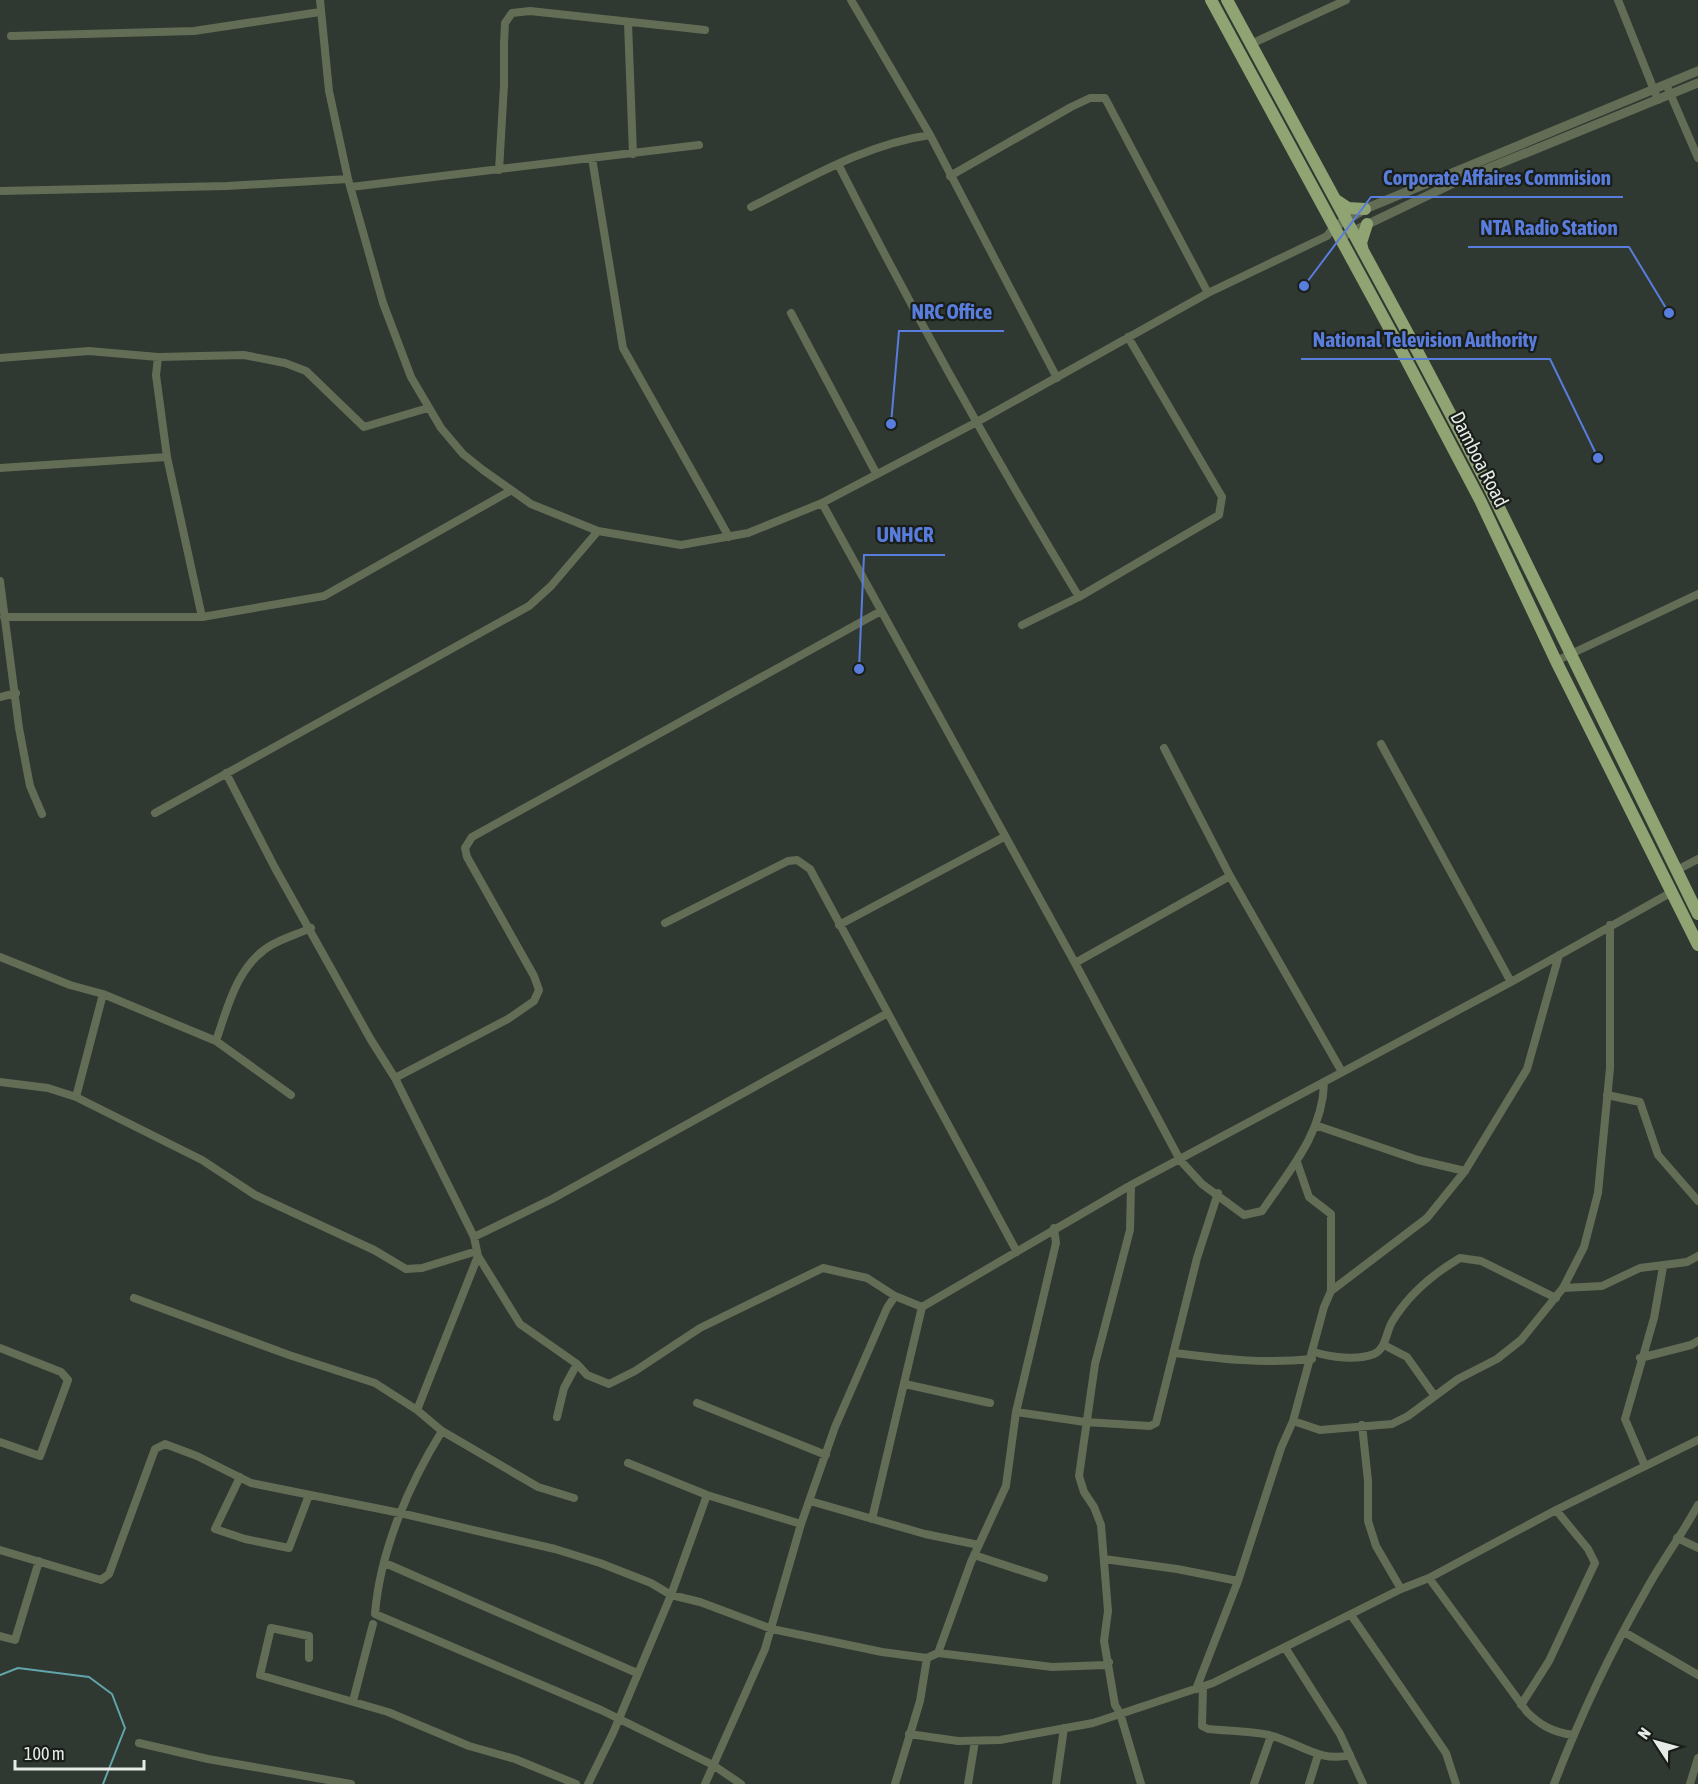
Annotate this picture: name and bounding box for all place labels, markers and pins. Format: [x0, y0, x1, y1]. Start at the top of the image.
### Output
callout: Corporate Affaires Commision [1371, 158, 1623, 197]
callout: NTA Radio Station [1468, 208, 1629, 247]
callout: NRC Office [899, 292, 1004, 331]
callout: National Television Authority [1301, 320, 1550, 359]
callout: UNHCR [864, 516, 945, 555]

